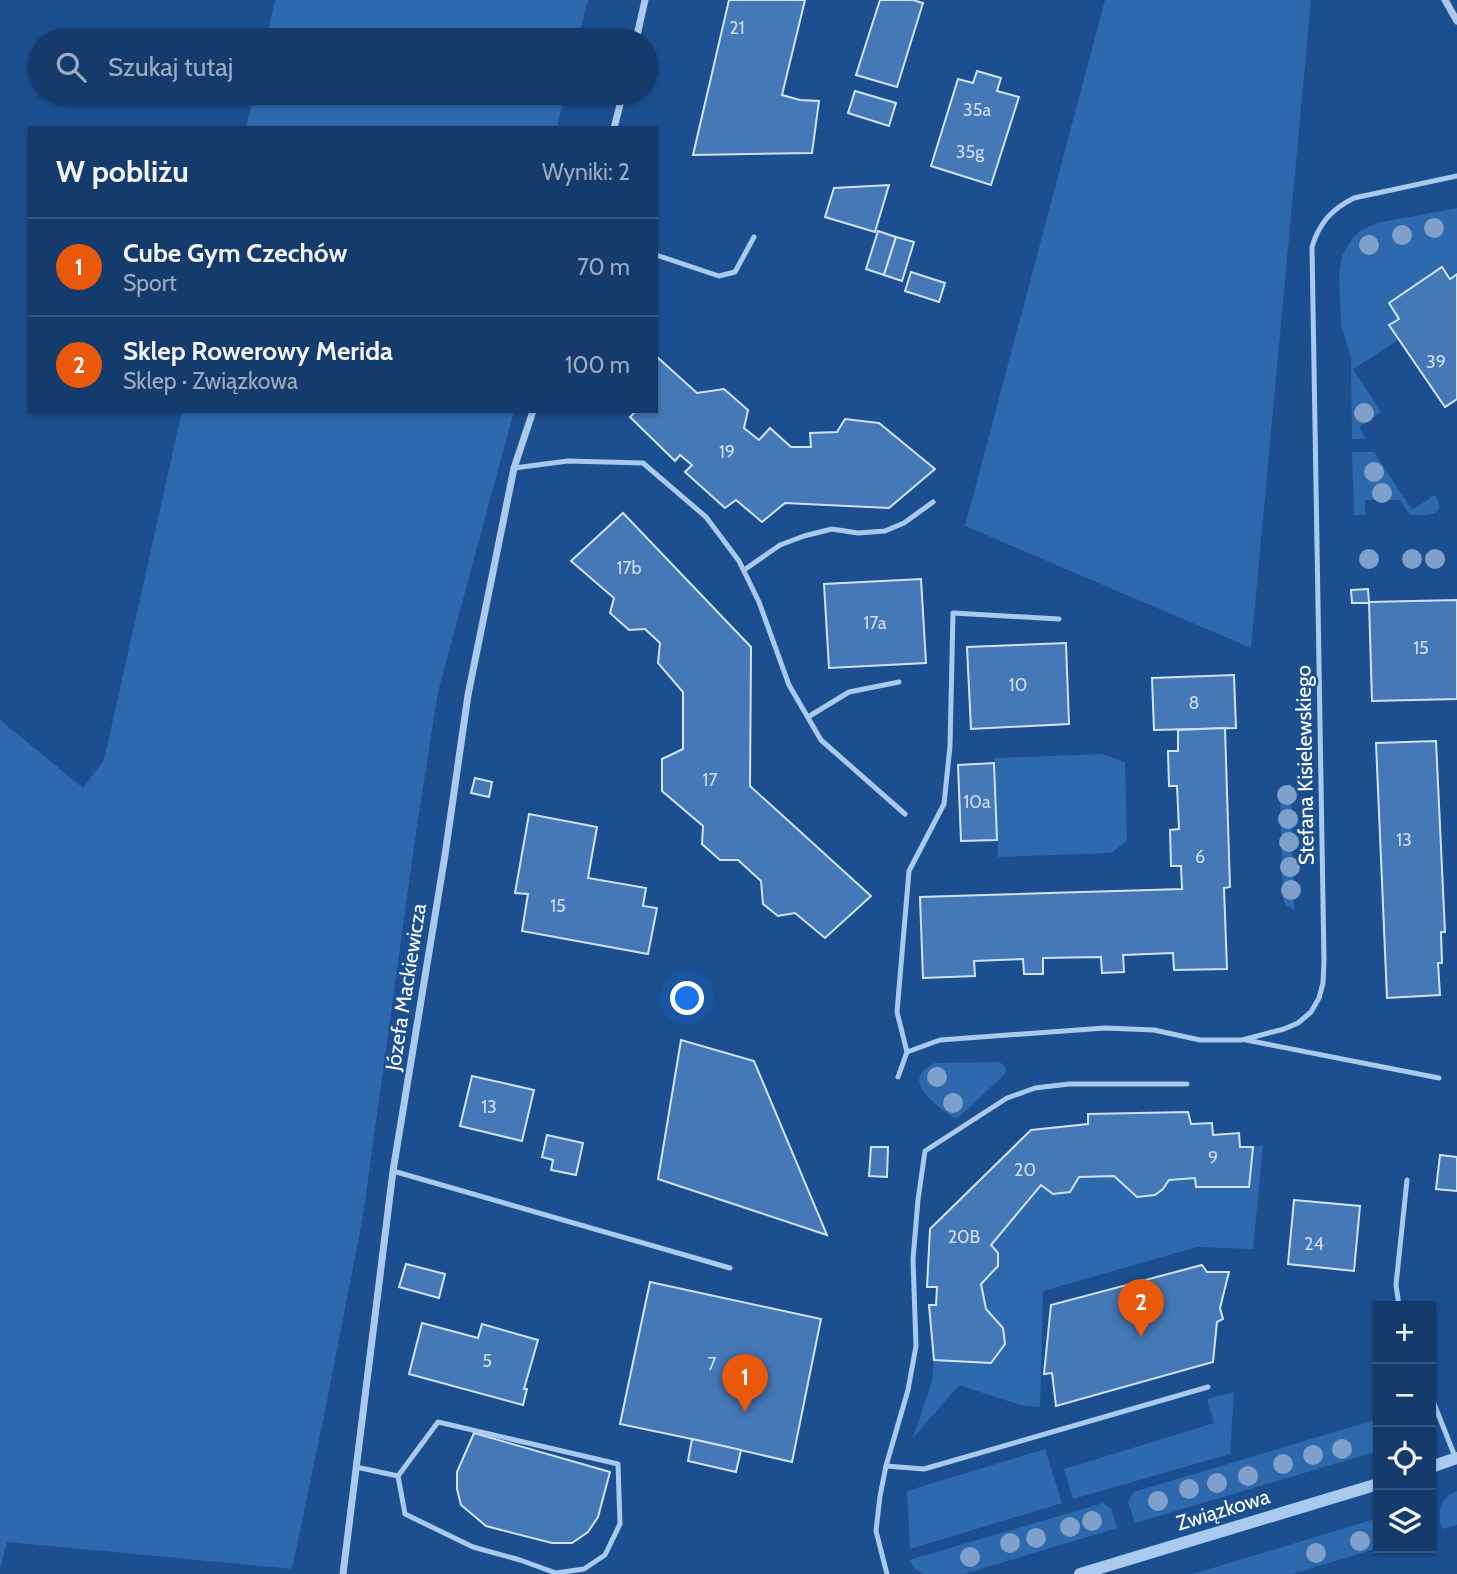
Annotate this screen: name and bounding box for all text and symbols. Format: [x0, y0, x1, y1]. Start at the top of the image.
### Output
house number: 21 [729, 17, 745, 39]
search box [28, 28, 658, 105]
icon: search [52, 48, 90, 86]
text: Szukaj tutaj [108, 51, 233, 83]
house number: 35a [963, 99, 991, 121]
house number: 35g [956, 141, 985, 163]
text: W pobliżu [56, 153, 189, 190]
text: Wyniki: 2 [542, 158, 630, 186]
text: Cube Gym Czechów [123, 237, 347, 269]
text: 1 [75, 253, 83, 281]
text: 70 m [577, 253, 630, 281]
text: Sport [123, 269, 177, 297]
text: Sklep Rowerowy Merida [123, 335, 393, 367]
text: 2 [73, 351, 85, 379]
text: 100 m [565, 351, 630, 379]
house number: 39 [1426, 351, 1446, 373]
text: Sklep · Związkowa [123, 367, 298, 395]
house number: 19 [719, 441, 735, 463]
house number: 17b [617, 557, 641, 579]
house number: 17a [864, 612, 887, 634]
house number: 15 [1413, 637, 1429, 659]
street label: Stefana Kisielewskiego [1290, 665, 1319, 865]
house number: 10 [1009, 674, 1027, 696]
house number: 8 [1189, 692, 1199, 714]
house number: 17 [703, 769, 717, 791]
house number: 10a [963, 791, 991, 813]
house number: 13 [1396, 829, 1412, 851]
house number: 6 [1195, 846, 1205, 868]
house number: 15 [550, 895, 566, 917]
street label: Józefa Mackiewicza [380, 902, 431, 1073]
your location [670, 981, 704, 1015]
house number: 13 [481, 1096, 497, 1118]
house number: 9 [1208, 1147, 1218, 1169]
house number: 20 [1014, 1159, 1036, 1181]
house number: 20B [948, 1226, 981, 1248]
house number: 24 [1304, 1233, 1324, 1255]
pin: 2 [1118, 1279, 1164, 1337]
map controls [1373, 1301, 1436, 1553]
button: + [1373, 1301, 1436, 1364]
house number: 5 [482, 1350, 492, 1372]
house number: 7 [707, 1353, 717, 1375]
pin: 1 [722, 1354, 768, 1412]
button: − [1373, 1364, 1436, 1427]
button: locate [1373, 1427, 1436, 1490]
street label: Związkowa [1173, 1483, 1273, 1536]
button: layers [1373, 1490, 1436, 1553]

